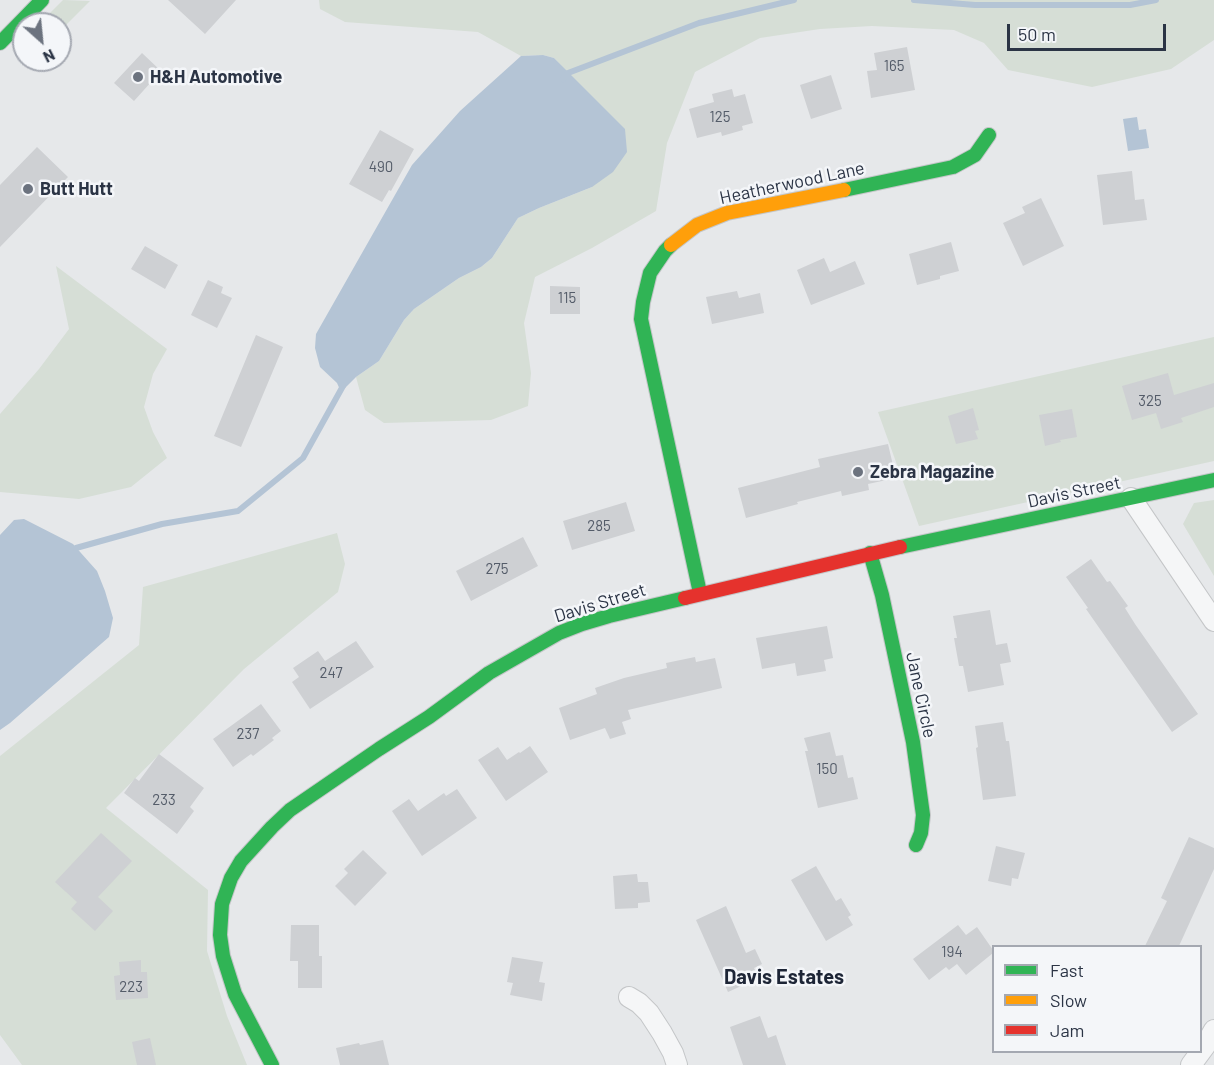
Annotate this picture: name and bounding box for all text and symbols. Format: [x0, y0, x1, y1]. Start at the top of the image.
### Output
north arrow [12, 12, 72, 72]
scale bar [1010, 12, 1169, 50]
text: 50 m [1018, 23, 1056, 45]
text: N [40, 46, 59, 68]
house number: 165 [884, 57, 904, 75]
place label: H&H Automotive [150, 66, 282, 88]
marker: H&H Automotive [131, 70, 145, 84]
house number: 125 [710, 108, 730, 126]
street label: Heatherwood Lane [718, 157, 866, 209]
house number: 490 [369, 158, 393, 176]
place label: Butt Hutt [40, 178, 113, 200]
marker: Butt Hutt [21, 182, 35, 196]
house number: 115 [558, 289, 576, 307]
house number: 325 [1138, 392, 1162, 410]
place label: Zebra Magazine [870, 461, 994, 483]
marker: Zebra Magazine [851, 465, 865, 479]
street label: Davis Street [1025, 472, 1123, 512]
house number: 285 [587, 517, 611, 535]
house number: 275 [486, 560, 508, 578]
street label: Davis Street [552, 579, 648, 627]
street label: Jane Circle [901, 650, 941, 740]
house number: 247 [320, 664, 342, 682]
house number: 237 [237, 725, 259, 743]
house number: 150 [816, 760, 838, 778]
house number: 233 [152, 791, 176, 809]
house number: 194 [941, 943, 963, 961]
legend [992, 945, 1202, 1053]
text: Fast [1050, 959, 1084, 981]
district label: Davis Estates [724, 965, 844, 989]
house number: 223 [119, 978, 143, 996]
text: Slow [1050, 989, 1087, 1011]
text: Jam [1050, 1019, 1084, 1041]

